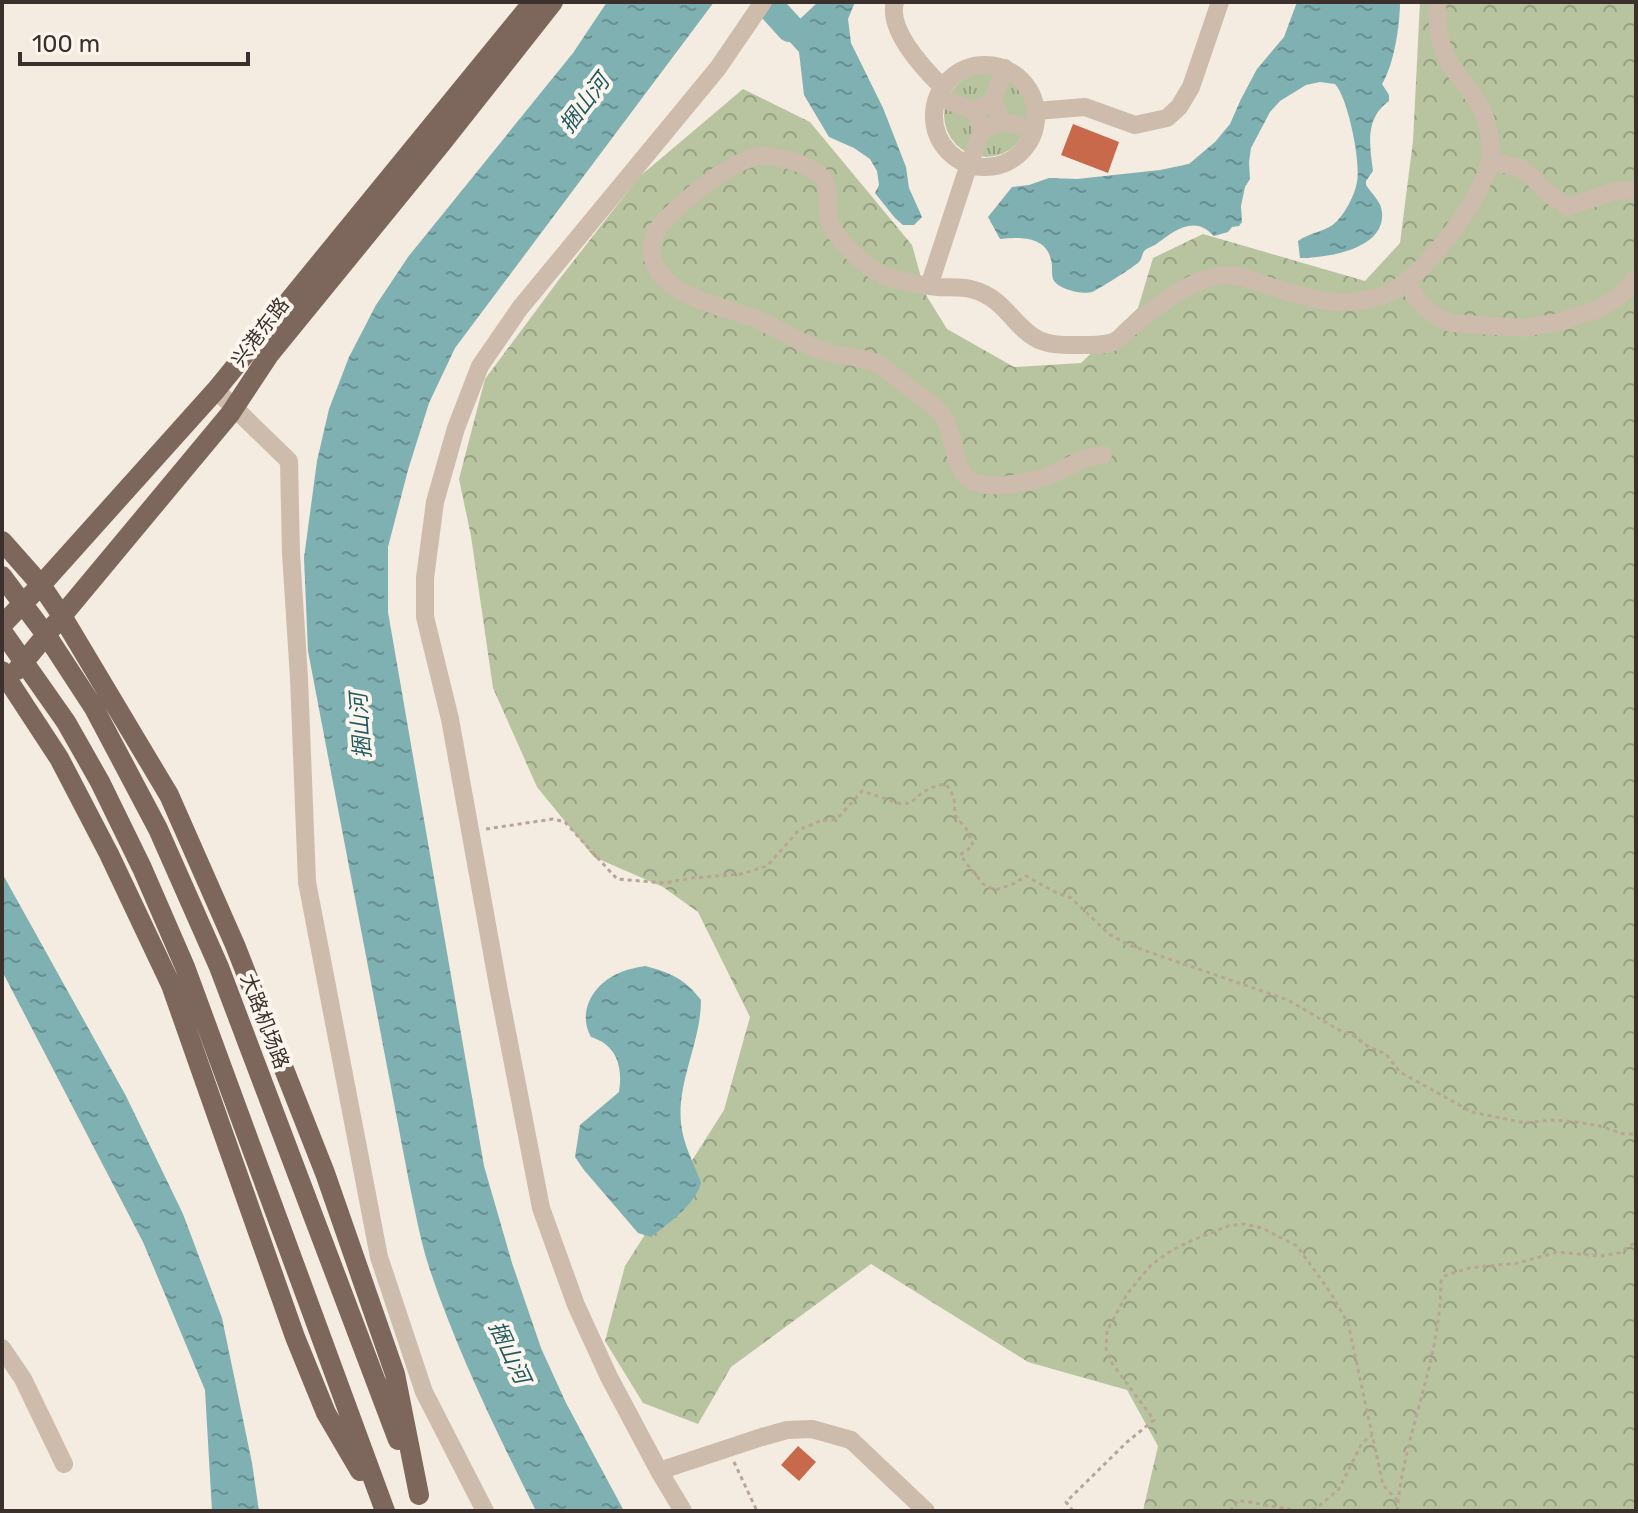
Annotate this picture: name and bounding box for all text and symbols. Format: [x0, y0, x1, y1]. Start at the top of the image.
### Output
scale bar [20, 16, 248, 66]
text: 100 m [32, 30, 100, 58]
water label: 捆山河 [554, 66, 617, 138]
street label: 兴港东路 [226, 293, 294, 371]
water label: 捆山河 [344, 688, 376, 760]
street label: 大路机场路 [236, 970, 294, 1072]
water label: 捆山河 [483, 1317, 537, 1391]

